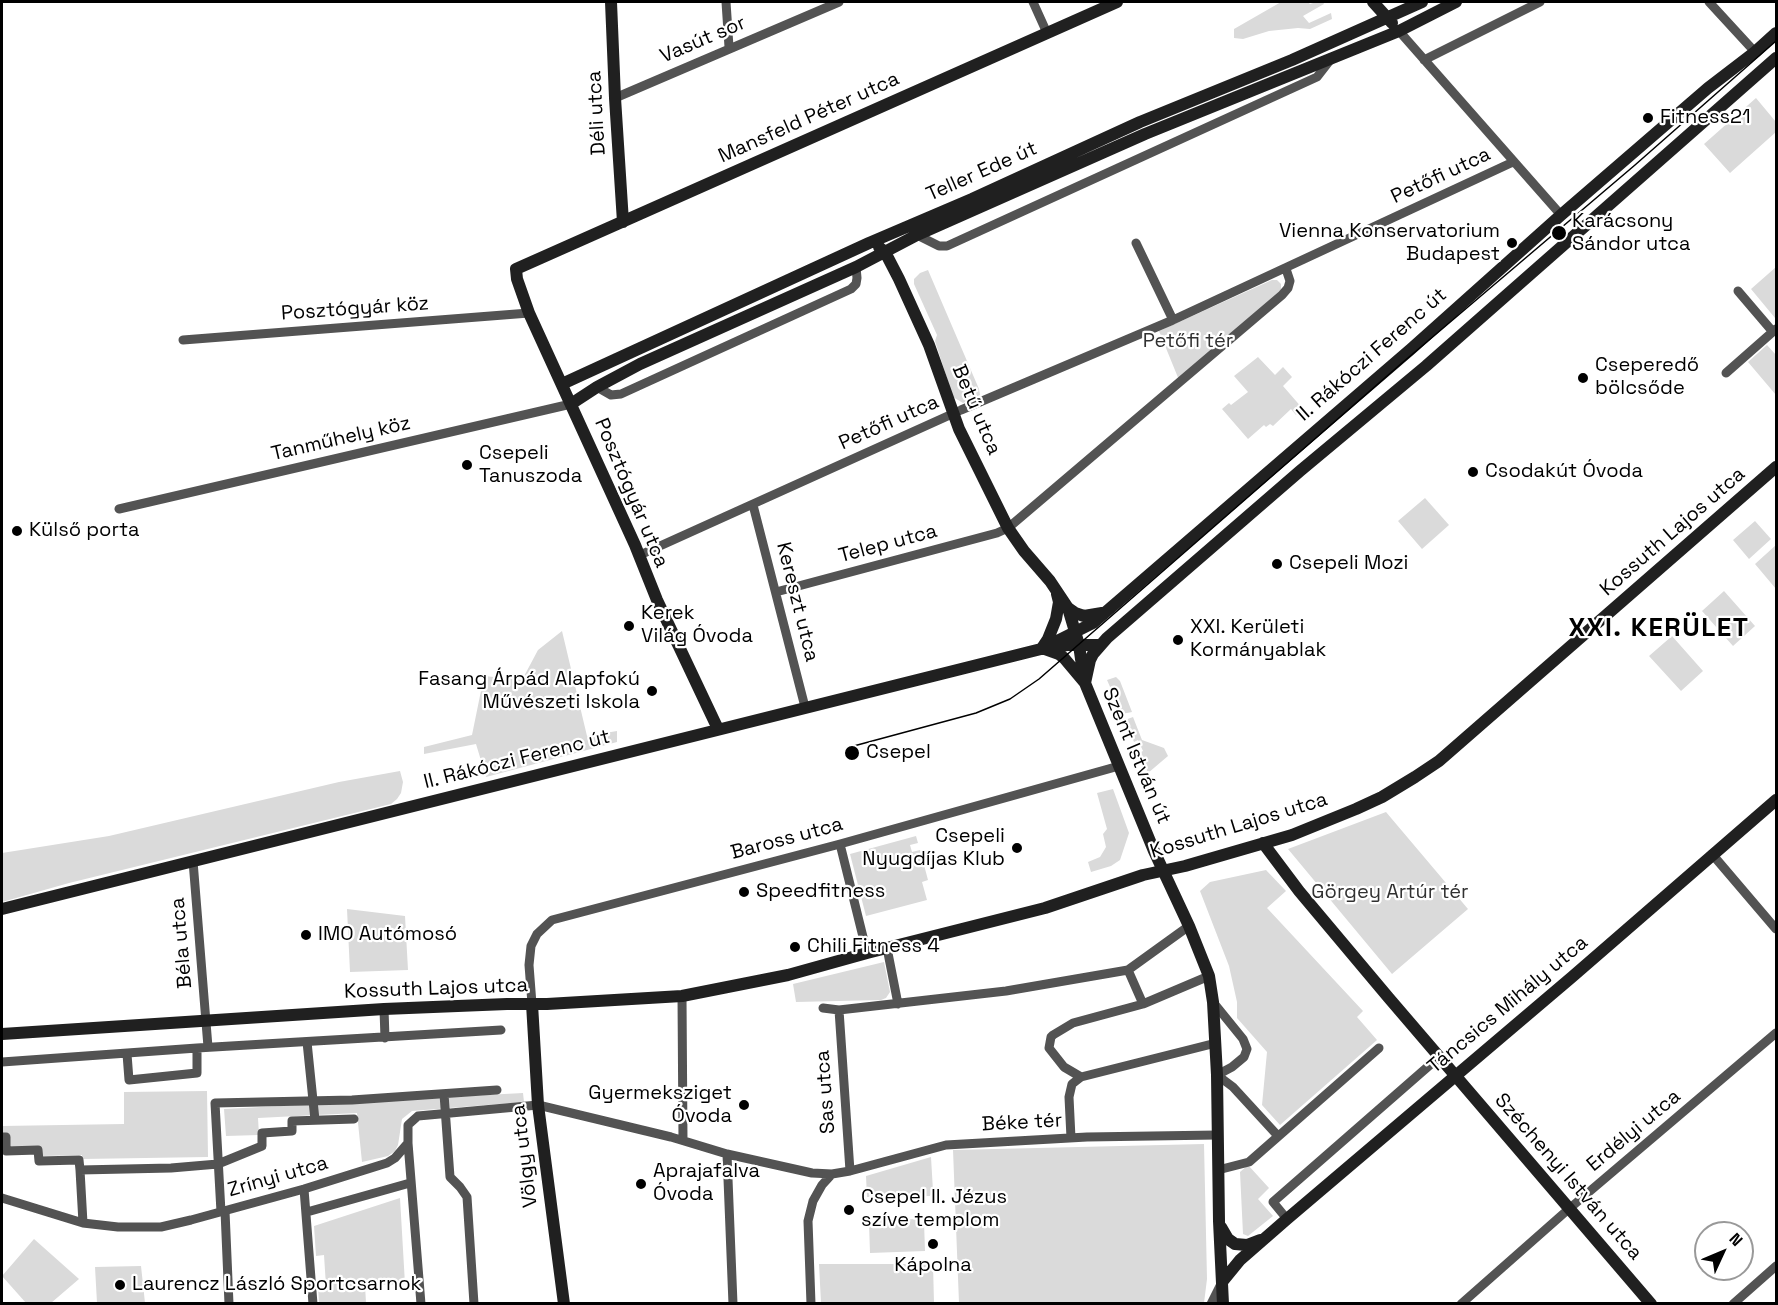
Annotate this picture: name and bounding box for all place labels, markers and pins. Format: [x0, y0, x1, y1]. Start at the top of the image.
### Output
place label: Fitness21 [1660, 106, 1750, 130]
marker: Fitness21 [1641, 111, 1655, 125]
place label: Karácsony Sándor utca [1572, 210, 1690, 257]
place label: Vienna Konservatorium Budapest [1279, 220, 1500, 267]
marker: Karácsony Sándor utca [1550, 224, 1568, 242]
marker: Vienna Konservatorium Budapest [1505, 236, 1519, 250]
place label: Cseperedő bölcsőde [1595, 354, 1699, 401]
marker: Cseperedő bölcsőde [1576, 371, 1590, 385]
place label: Csepeli Tanuszoda [479, 442, 582, 489]
marker: Csepeli Tanuszoda [460, 458, 474, 472]
place label: Csodakút Óvoda [1485, 460, 1643, 484]
marker: Csodakút Óvoda [1466, 465, 1480, 479]
place label: Külső porta [29, 519, 140, 543]
marker: Külső porta [10, 524, 24, 538]
place label: Csepeli Mozi [1289, 552, 1409, 576]
marker: Csepeli Mozi [1270, 557, 1284, 571]
place label: Kerek Világ Óvoda [641, 602, 753, 649]
place label: XXI. Kerületi Kormányablak [1190, 616, 1326, 663]
marker: Kerek Világ Óvoda [622, 619, 636, 633]
marker: XXI. Kerületi Kormányablak [1171, 633, 1185, 647]
place label: Fasang Árpád Alapfokú Művészeti Iskola [418, 668, 640, 715]
marker: Fasang Árpád Alapfokú Művészeti Iskola [645, 684, 659, 698]
place label: Csepel [866, 741, 931, 765]
marker: Csepel [843, 744, 861, 762]
place label: Csepeli Nyugdíjas Klub [862, 825, 1005, 872]
marker: Csepeli Nyugdíjas Klub [1010, 841, 1024, 855]
place label: Speedfitness [756, 880, 885, 904]
marker: Speedfitness [737, 885, 751, 899]
place label: IMO Autómosó [318, 923, 457, 947]
marker: IMO Autómosó [299, 928, 313, 942]
place label: Chili Fitness 4 [807, 935, 940, 959]
marker: Chili Fitness 4 [788, 940, 802, 954]
place label: Gyermeksziget Óvoda [588, 1082, 732, 1129]
marker: Gyermeksziget Óvoda [737, 1098, 751, 1112]
place label: Aprajafalva Óvoda [653, 1160, 760, 1207]
marker: Aprajafalva Óvoda [634, 1177, 648, 1191]
place label: Csepel II. Jézus szíve templom [861, 1186, 1007, 1233]
marker: Csepel II. Jézus szíve templom [842, 1203, 856, 1217]
marker: Kápolna [926, 1237, 940, 1251]
place label: Kápolna [894, 1254, 972, 1278]
place label: Laurencz László Sportcsarnok [132, 1273, 421, 1297]
marker: Laurencz László Sportcsarnok [113, 1278, 127, 1292]

